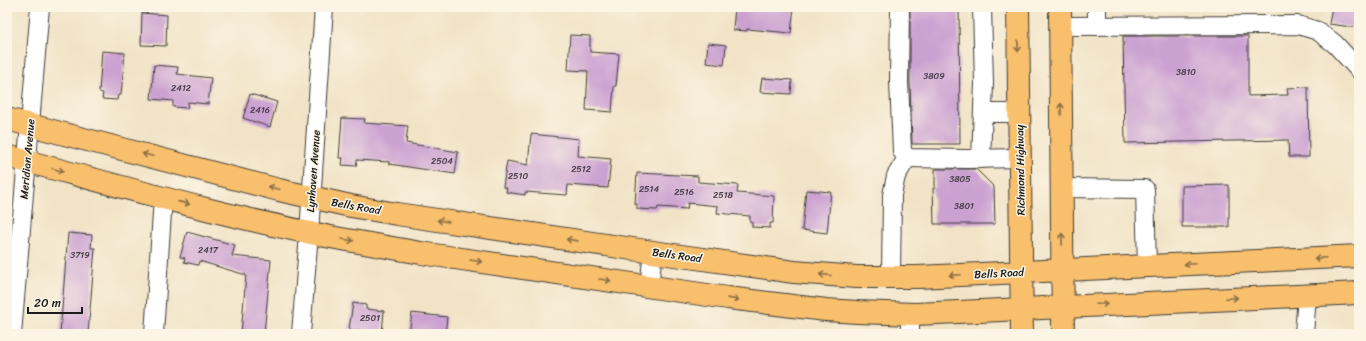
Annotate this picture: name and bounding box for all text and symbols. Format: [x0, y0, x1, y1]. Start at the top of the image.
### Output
one-way arrow [1015, 39, 1022, 52]
house number: 3810 [1176, 64, 1196, 80]
house number: 3809 [923, 68, 945, 84]
house number: 2412 [171, 80, 191, 96]
house number: 2416 [250, 102, 270, 118]
one-way arrow [1057, 103, 1065, 116]
street label: Meridian Avenue [15, 118, 41, 200]
street label: Richmond Highway [1010, 124, 1031, 215]
street label: Lynhaven Avenue [301, 129, 326, 213]
one-way arrow [142, 151, 155, 158]
house number: 2504 [431, 153, 453, 169]
house number: 2512 [571, 161, 591, 177]
one-way arrow [51, 167, 64, 174]
house number: 2510 [508, 168, 528, 184]
house number: 3805 [949, 171, 971, 187]
house number: 2514 [639, 181, 659, 197]
one-way arrow [268, 184, 281, 192]
house number: 2516 [674, 184, 694, 200]
house number: 2518 [713, 187, 734, 203]
street label: Bells Road [330, 193, 383, 220]
house number: 3801 [954, 198, 974, 214]
one-way arrow [177, 200, 190, 207]
one-way arrow [437, 217, 450, 225]
one-way arrow [1059, 233, 1066, 246]
one-way arrow [341, 236, 354, 244]
one-way arrow [565, 236, 578, 244]
house number: 2417 [198, 242, 219, 258]
street label: Bells Road [651, 243, 704, 269]
house number: 3719 [70, 247, 90, 263]
one-way arrow [1314, 254, 1327, 262]
one-way arrow [469, 257, 482, 265]
one-way arrow [1184, 261, 1197, 268]
street label: Bells Road [974, 263, 1026, 284]
one-way arrow [819, 271, 832, 278]
one-way arrow [949, 272, 962, 279]
one-way arrow [598, 276, 611, 284]
scale bar [28, 289, 82, 315]
text: 20 m [34, 292, 61, 314]
one-way arrow [726, 295, 739, 303]
one-way arrow [1225, 295, 1238, 302]
one-way arrow [1095, 301, 1108, 308]
house number: 2501 [360, 310, 380, 326]

